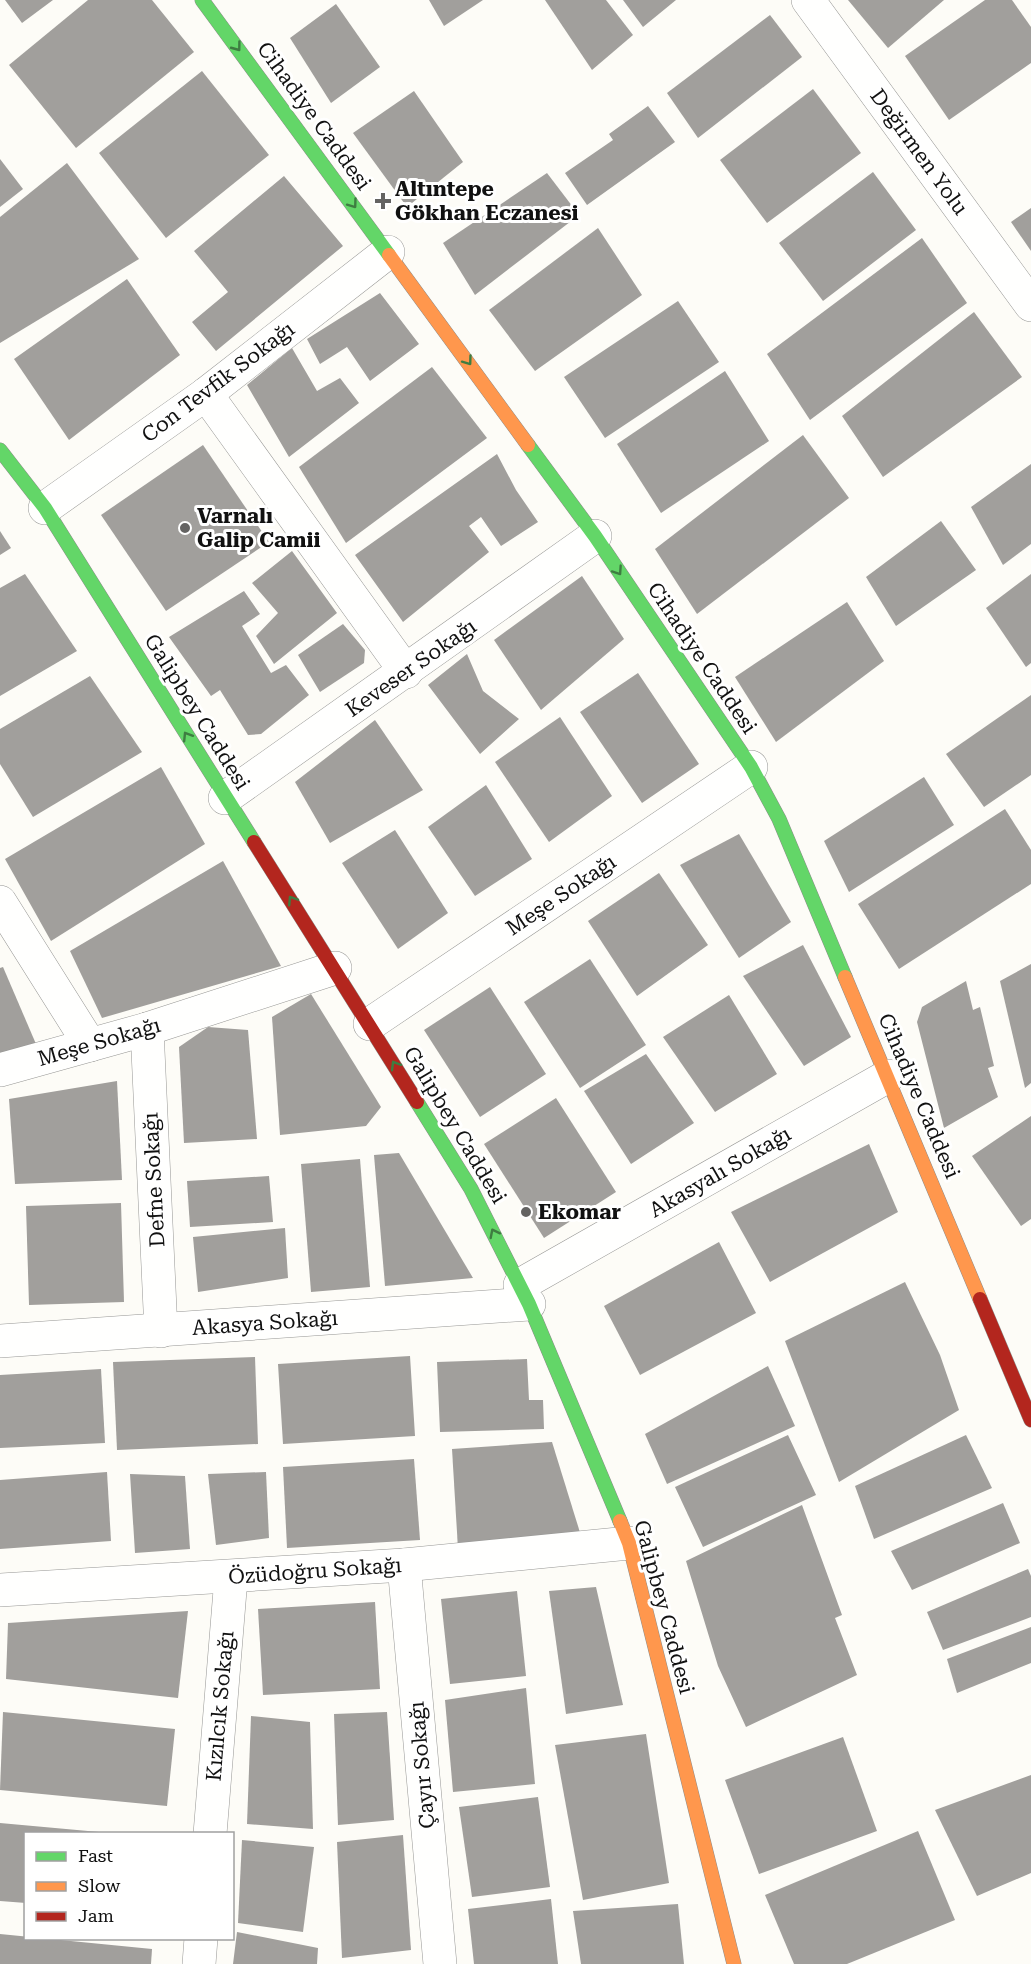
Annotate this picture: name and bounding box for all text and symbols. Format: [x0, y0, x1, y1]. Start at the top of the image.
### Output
street label: Cihadiye Caddesi [252, 37, 376, 195]
one-way arrow [230, 40, 241, 51]
street label: Değirmen Yolu [865, 84, 973, 220]
place label: Altıntepe Gökhan Eczanesi [395, 177, 578, 225]
marker: Altıntepe Gökhan Eczanesi [376, 194, 390, 208]
one-way arrow [345, 197, 356, 208]
street label: Con Tevfik Sokağı [137, 317, 299, 447]
one-way arrow [460, 355, 471, 366]
place label: Varnalı Galip Camii [197, 504, 320, 552]
marker: Varnalı Galip Camii [178, 521, 192, 535]
one-way arrow [611, 564, 622, 575]
street label: Cihadiye Caddesi [643, 578, 762, 738]
street label: Keveser Sokağı [341, 614, 481, 722]
street label: Galipbey Caddesi [139, 630, 255, 794]
one-way arrow [182, 732, 194, 742]
street label: Meşe Sokağı [502, 849, 621, 940]
one-way arrow [287, 896, 299, 906]
street label: Cihadiye Caddesi [873, 1010, 965, 1182]
street label: Meşe Sokağı [35, 1013, 164, 1071]
street label: Galipbey Caddesi [399, 1042, 512, 1208]
one-way arrow [391, 1061, 403, 1071]
street label: Defne Sokağı [138, 1112, 170, 1248]
street label: Akasyalı Sokağı [645, 1122, 795, 1222]
place label: Ekomar [538, 1200, 622, 1224]
marker: Ekomar [519, 1205, 533, 1219]
one-way arrow [489, 1229, 501, 1240]
street label: Akasya Sokağı [191, 1306, 339, 1340]
street label: Galipbey Caddesi [629, 1517, 699, 1697]
street label: Özüdoğru Sokağı [227, 1552, 403, 1589]
street label: Kızılcık Sokağı [201, 1629, 239, 1782]
street label: Çayır Sokağı [404, 1700, 440, 1830]
legend [24, 1832, 234, 1940]
text: Fast [78, 1845, 113, 1866]
text: Slow [78, 1875, 120, 1896]
text: Jam [78, 1905, 114, 1926]

